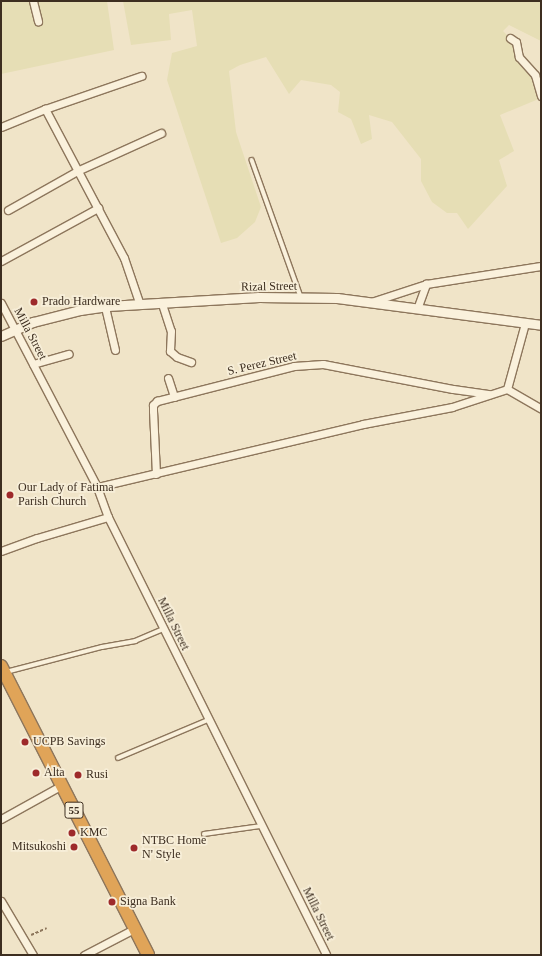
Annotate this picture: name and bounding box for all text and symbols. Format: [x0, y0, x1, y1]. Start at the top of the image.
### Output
street label: Rizal Street [241, 279, 297, 295]
place label: Prado Hardware [42, 295, 120, 309]
marker: Prado Hardware [29, 297, 39, 307]
street label: Milla Street [10, 305, 50, 363]
street label: S. Perez Street [226, 349, 298, 379]
place label: Our Lady of Fatima Parish Church [18, 481, 114, 509]
marker: Our Lady of Fatima Parish Church [5, 490, 15, 500]
street label: Milla Street [154, 595, 192, 653]
place label: UCPB Savings [33, 735, 105, 749]
marker: UCPB Savings [20, 737, 30, 747]
place label: Alta [44, 766, 65, 780]
marker: Alta [31, 768, 41, 778]
place label: Rusi [86, 768, 108, 782]
marker: Rusi [73, 770, 83, 780]
road number: 55 [64, 801, 84, 819]
place label: KMC [80, 826, 107, 840]
marker: KMC [67, 828, 77, 838]
place label: NTBC Home N' Style [142, 834, 206, 862]
place label: Mitsukoshi [12, 840, 66, 854]
marker: Mitsukoshi [69, 842, 79, 852]
marker: NTBC Home N' Style [129, 843, 139, 853]
street label: Milla Street [299, 885, 337, 943]
place label: Signa Bank [120, 895, 176, 909]
marker: Signa Bank [107, 897, 117, 907]

